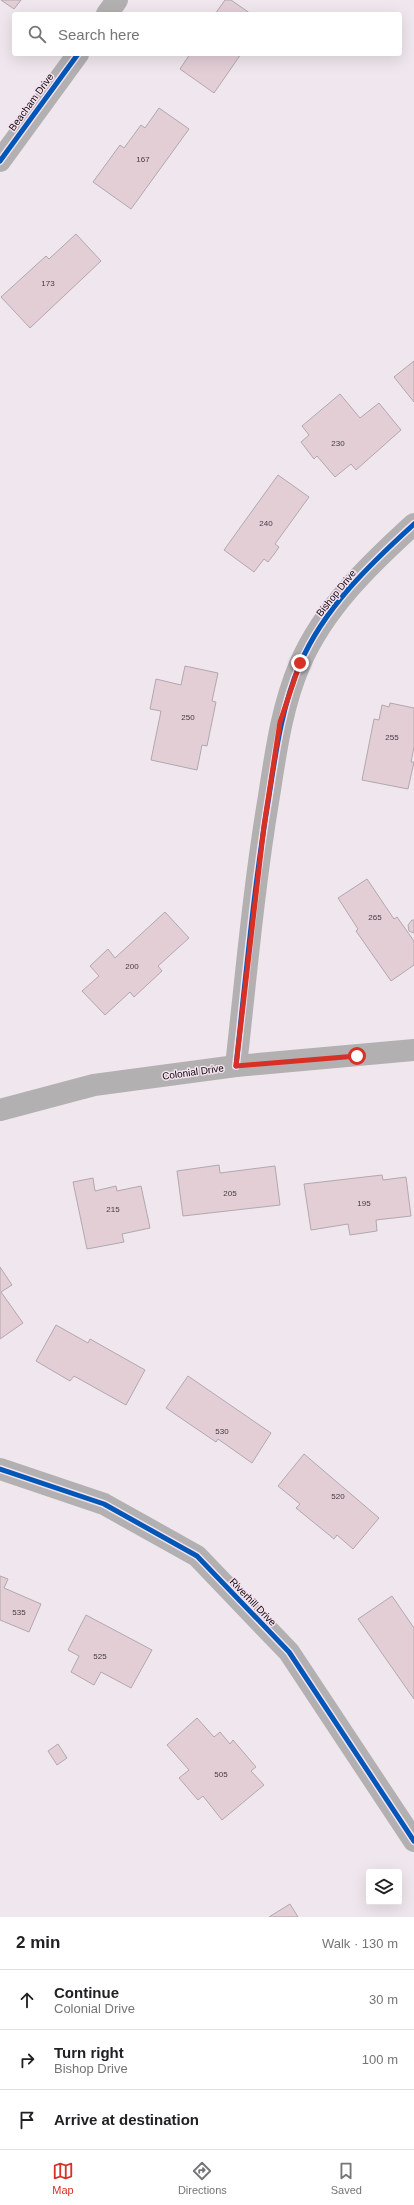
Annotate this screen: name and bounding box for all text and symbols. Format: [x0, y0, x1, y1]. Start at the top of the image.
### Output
search box [12, 12, 402, 56]
icon: search [26, 23, 48, 45]
text: Search here [58, 26, 140, 43]
street label: Beacham Drive [6, 71, 56, 133]
house number: 167 [136, 155, 150, 164]
house number: 173 [41, 279, 55, 288]
house number: 230 [331, 439, 345, 448]
house number: 240 [259, 519, 273, 528]
street label: Bishop Drive [314, 567, 358, 618]
route end [291, 654, 309, 672]
house number: 250 [181, 713, 195, 722]
house number: 255 [385, 733, 399, 742]
house number: 265 [368, 913, 382, 922]
house number: 200 [125, 962, 139, 971]
route start [348, 1047, 366, 1065]
street label: Colonial Drive [161, 1062, 225, 1082]
house number: 205 [223, 1189, 237, 1198]
house number: 195 [357, 1199, 371, 1208]
house number: 215 [106, 1205, 120, 1214]
house number: 530 [215, 1427, 229, 1436]
house number: 520 [331, 1492, 345, 1501]
street label: Riverhill Drive [228, 1576, 279, 1628]
house number: 535 [12, 1608, 26, 1617]
house number: 525 [93, 1652, 107, 1661]
house number: 505 [214, 1770, 228, 1779]
map controls [366, 1869, 402, 1905]
button: layers [366, 1869, 402, 1905]
text: 2 min [16, 1933, 60, 1952]
text: Walk · 130 m [322, 1936, 398, 1951]
text: Continue [54, 1984, 119, 2001]
icon: ahead [16, 1989, 38, 2011]
text: 30 m [369, 1992, 398, 2007]
text: Colonial Drive [54, 2001, 135, 2016]
text: Turn right [54, 2044, 124, 2061]
icon: right [16, 2049, 38, 2071]
text: 100 m [362, 2052, 398, 2067]
text: Bishop Drive [54, 2061, 128, 2076]
icon: arrive [16, 2109, 38, 2131]
text: Arrive at destination [54, 2111, 199, 2128]
tab: Map [52, 2160, 74, 2196]
tab: Directions [178, 2160, 227, 2196]
tab: Saved [331, 2160, 362, 2196]

